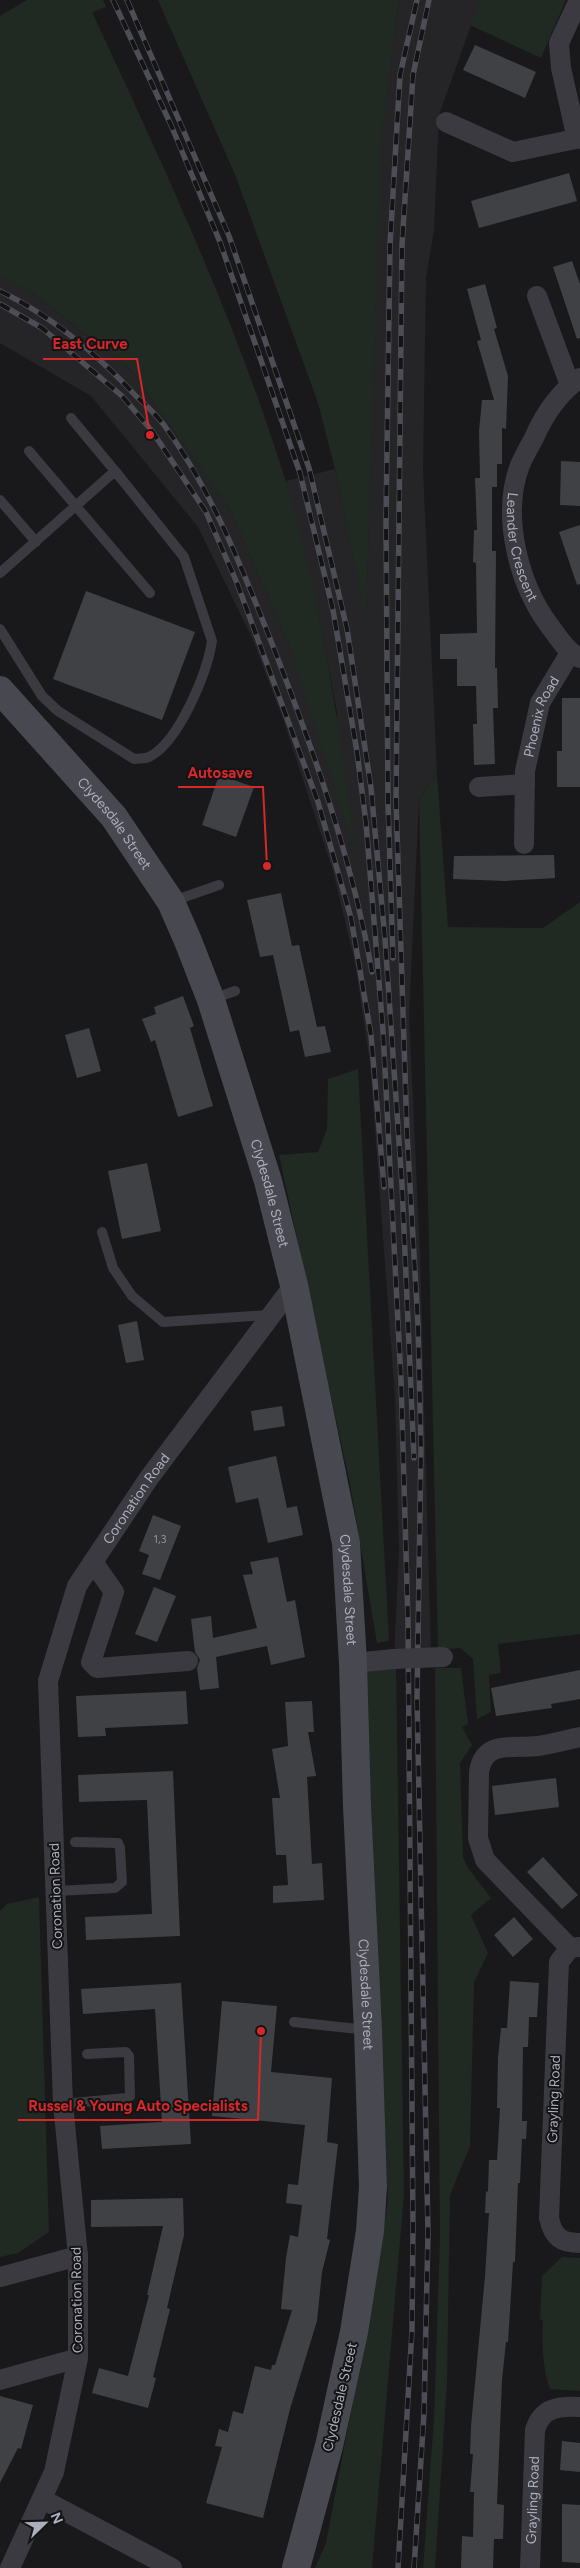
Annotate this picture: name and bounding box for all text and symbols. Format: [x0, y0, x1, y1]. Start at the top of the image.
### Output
callout: East Curve [43, 329, 137, 359]
text: East Curve [53, 335, 128, 353]
street label: Leander Crescent [503, 492, 542, 604]
street label: Phoenix Road [520, 673, 563, 759]
callout: Autosave [178, 757, 263, 787]
text: Autosave [187, 764, 253, 782]
street label: Clydesdale Street [74, 774, 155, 873]
street label: Clydesdale Street [247, 1137, 293, 1249]
street label: Coronation Road [99, 1450, 173, 1547]
house number: 1,3 [153, 1533, 167, 1546]
street label: Clydesdale Street [336, 1533, 360, 1646]
street label: Coronation Road [46, 1843, 66, 1949]
street label: Clydesdale Street [355, 1938, 377, 2051]
street label: Grayling Road [544, 2055, 564, 2143]
callout: Russel & Young Auto Specialists [18, 2090, 258, 2120]
text: Russel & Young Auto Specialists [28, 2097, 248, 2115]
street label: Coronation Road [68, 2247, 86, 2353]
street label: Clydesdale Street [319, 2341, 361, 2453]
street label: Grayling Road [522, 2456, 543, 2544]
north arrow [20, 2498, 70, 2548]
text: N [47, 2510, 66, 2526]

